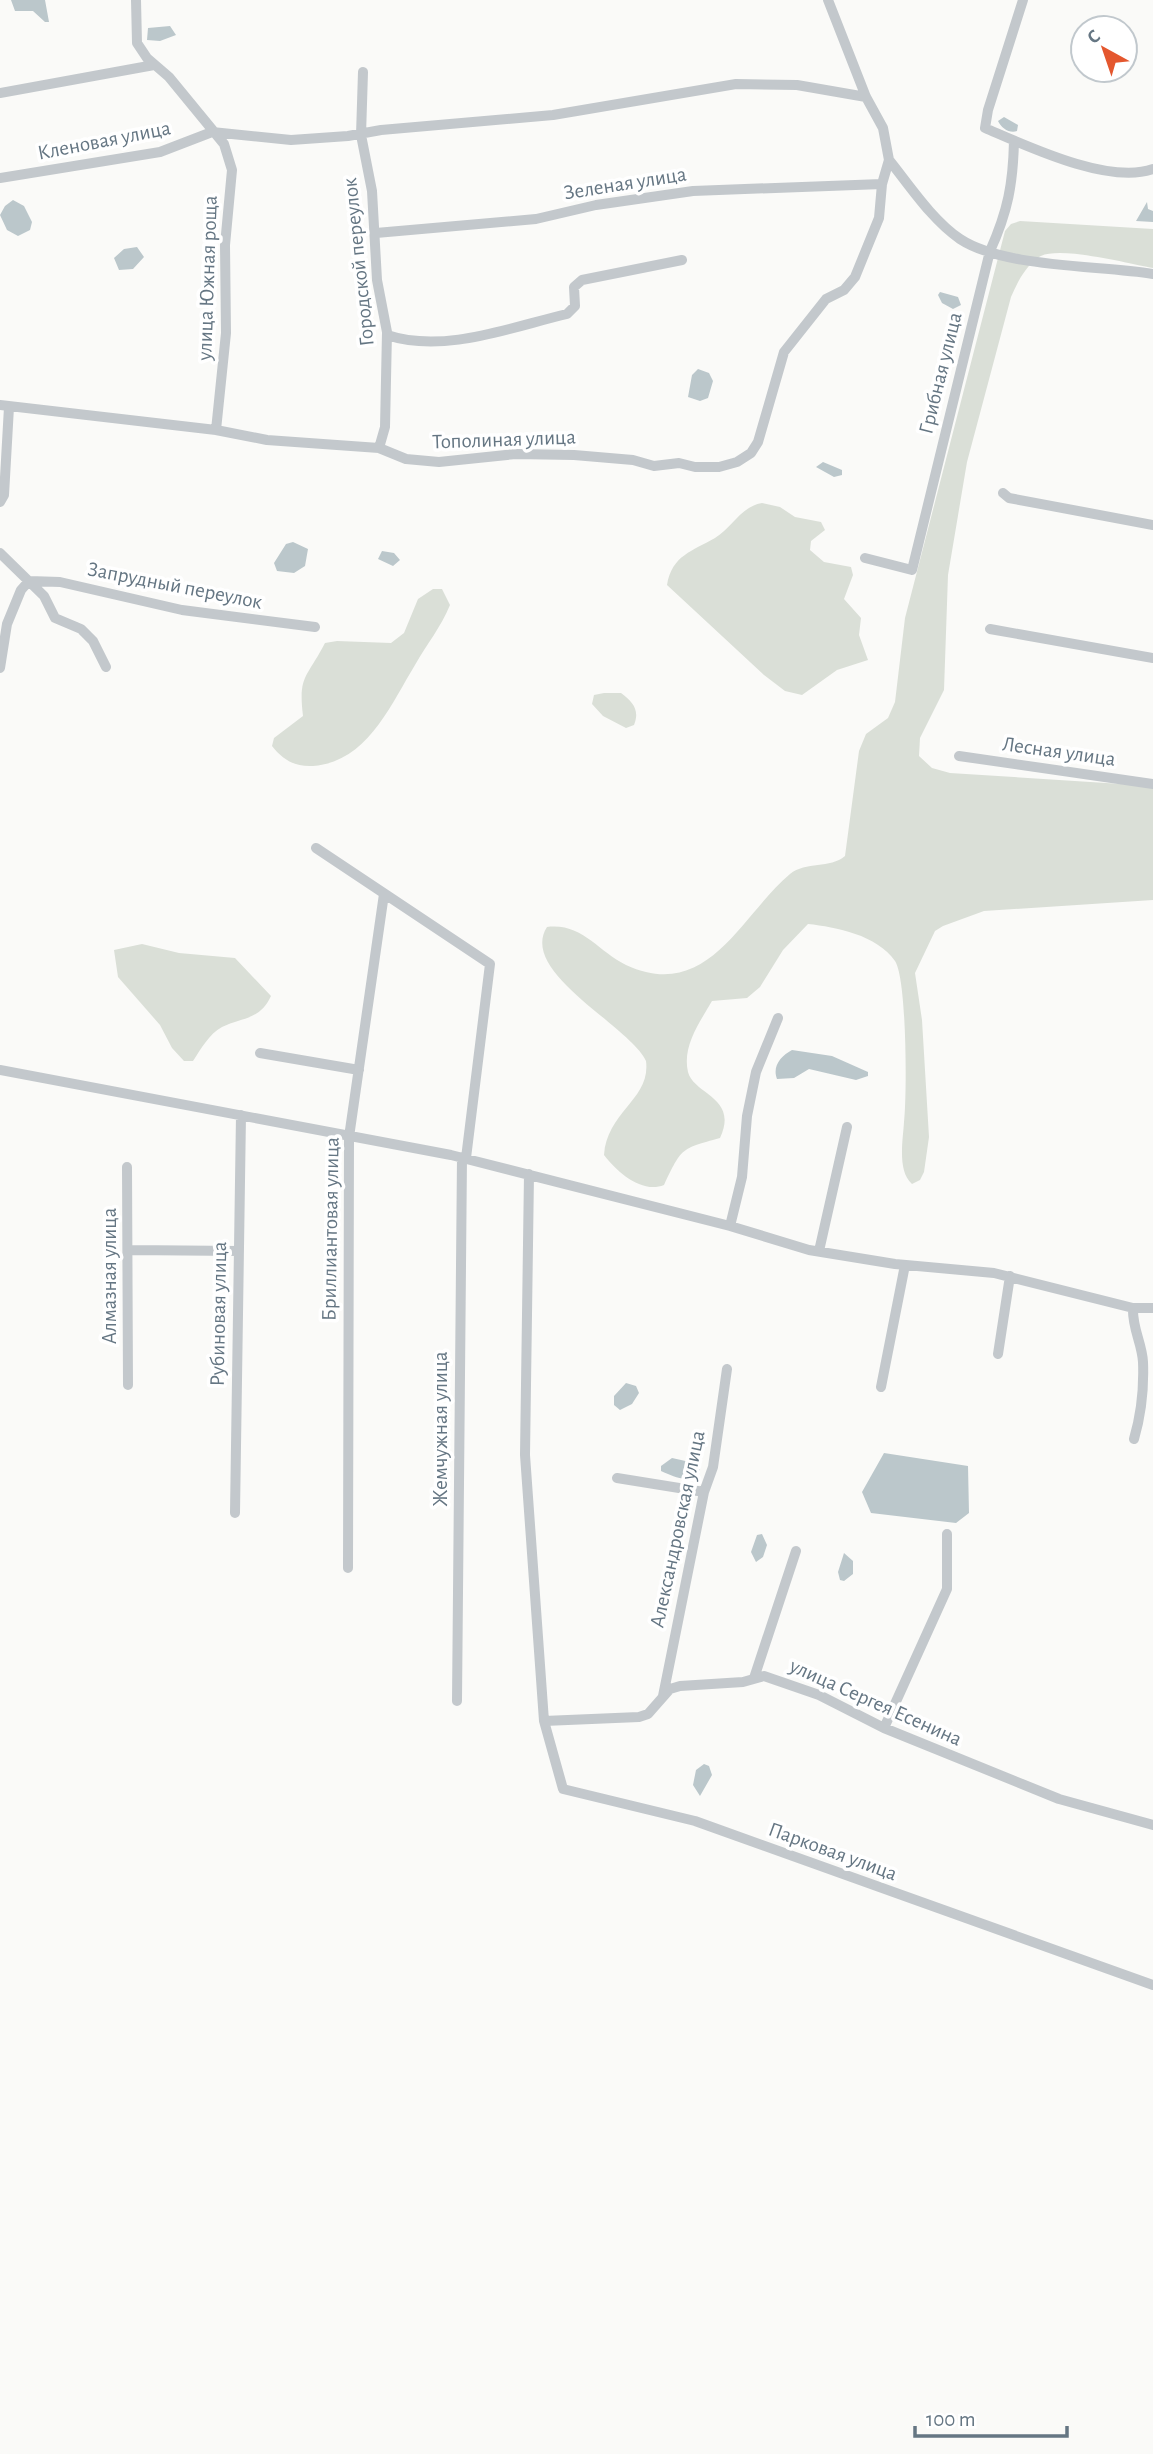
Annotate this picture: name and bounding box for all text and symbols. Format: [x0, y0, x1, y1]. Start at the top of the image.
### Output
north arrow [1069, 14, 1139, 84]
text: С [1084, 26, 1104, 48]
street label: Кленовая улица [36, 117, 173, 164]
street label: Зеленая улица [562, 163, 688, 204]
street label: Городской переулок [339, 176, 378, 347]
street label: улица Южная роща [194, 195, 221, 362]
street label: Грибная улица [915, 310, 966, 436]
street label: Тополиная улица [432, 426, 577, 453]
street label: Запрудный переулок [86, 558, 264, 613]
street label: Лесная улица [1001, 733, 1117, 770]
street label: Бриллиантовая улица [318, 1136, 343, 1321]
street label: Алмазная улица [99, 1207, 120, 1344]
street label: Рубиновая улица [207, 1241, 230, 1387]
street label: Жемчужная улица [430, 1351, 451, 1507]
street label: Александровская улица [646, 1428, 709, 1630]
street label: улица Сергея Есенина [786, 1655, 965, 1750]
street label: Парковая улица [766, 1818, 900, 1885]
scale bar [915, 2394, 1067, 2438]
text: 100 m [926, 2409, 976, 2430]

